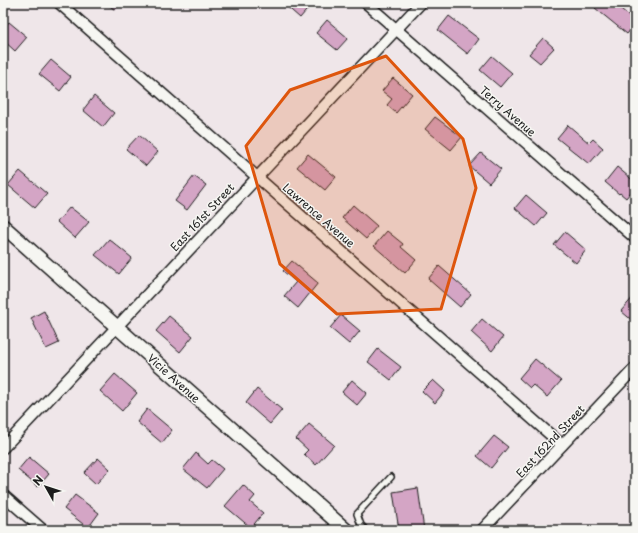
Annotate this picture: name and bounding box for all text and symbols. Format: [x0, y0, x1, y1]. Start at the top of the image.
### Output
street label: Terry Avenue [476, 82, 540, 140]
street label: East 161st Street [166, 179, 238, 255]
street label: Lawrence Avenue [279, 179, 359, 251]
street label: Vicie Avenue [144, 350, 204, 406]
street label: East 162nd Street [512, 400, 589, 481]
north arrow [26, 467, 66, 507]
text: N [28, 471, 47, 489]

